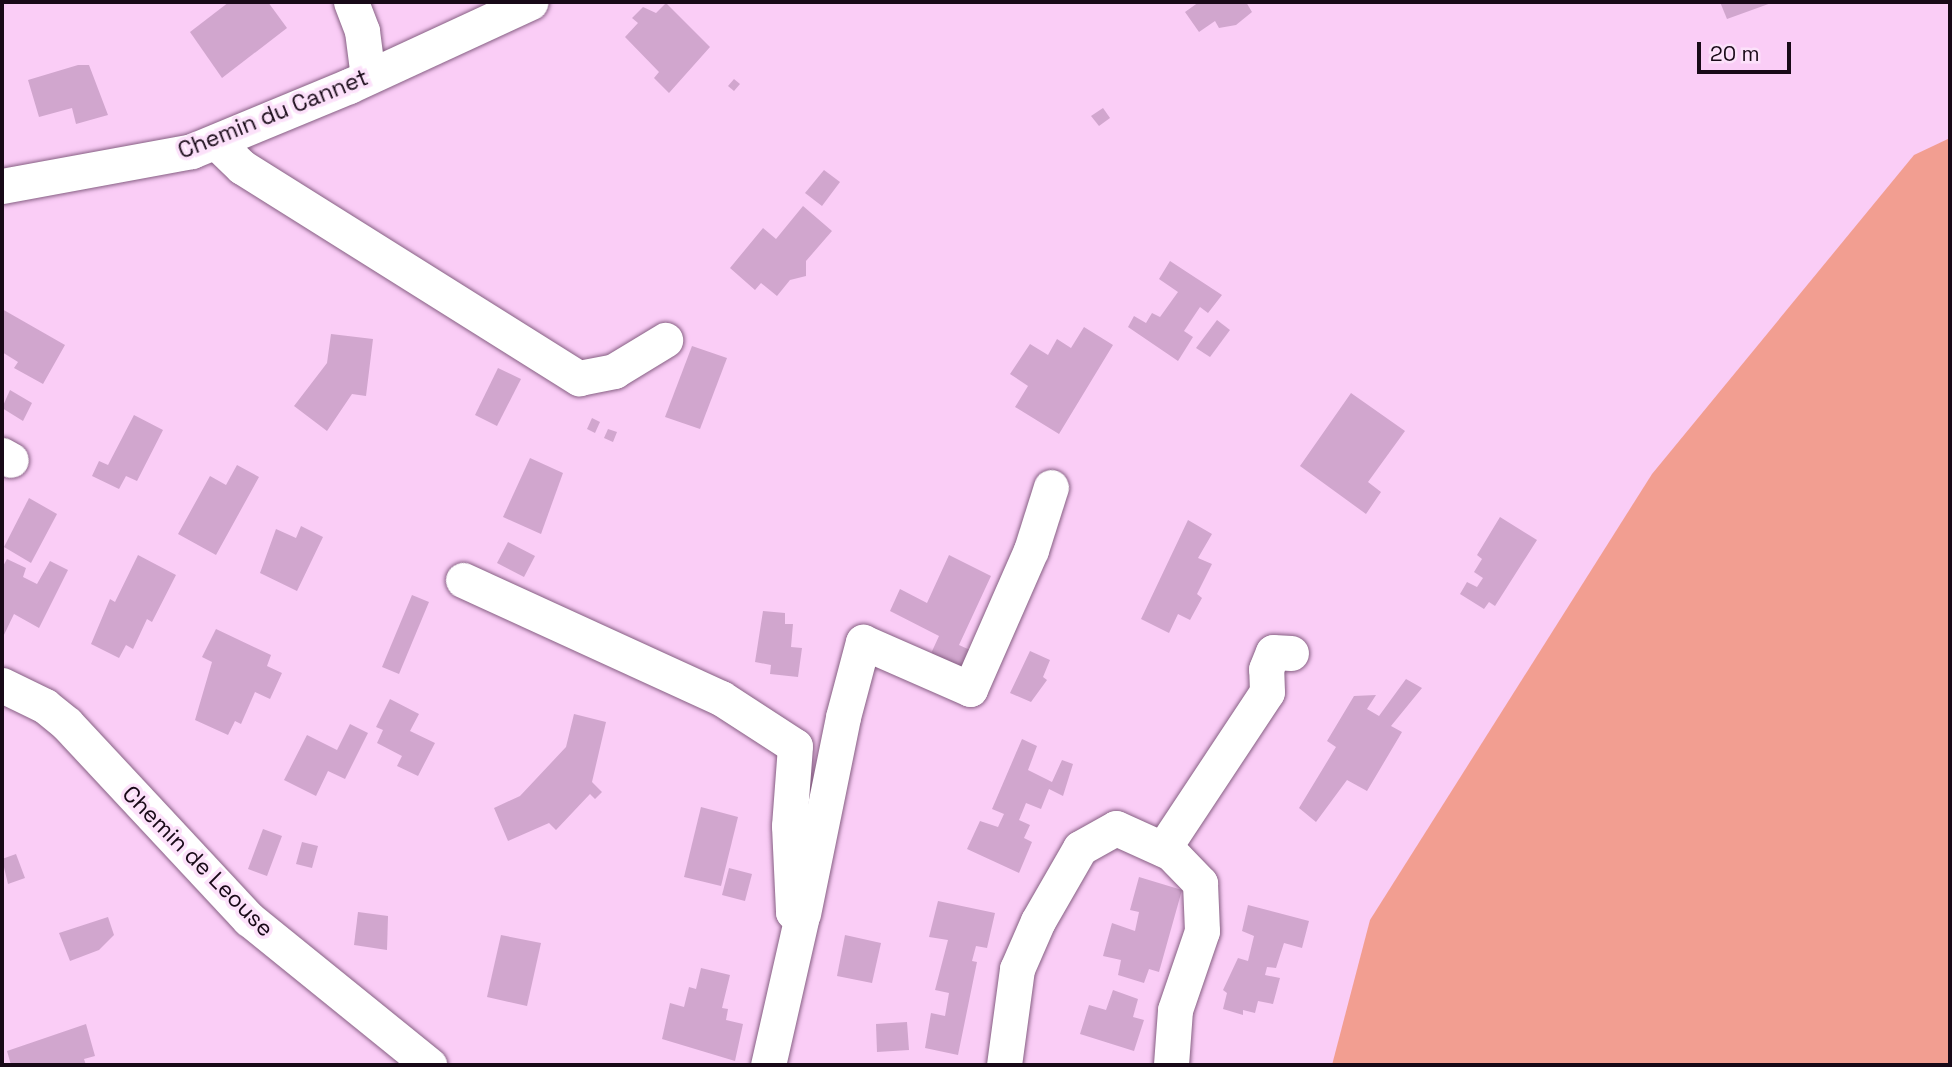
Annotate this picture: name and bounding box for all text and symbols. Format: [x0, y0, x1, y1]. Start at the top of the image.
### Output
scale bar [1700, 28, 1794, 72]
text: 20 m [1710, 40, 1760, 67]
street label: Chemin du Cannet [174, 63, 372, 165]
street label: Chemin de Leouse [117, 780, 279, 942]

